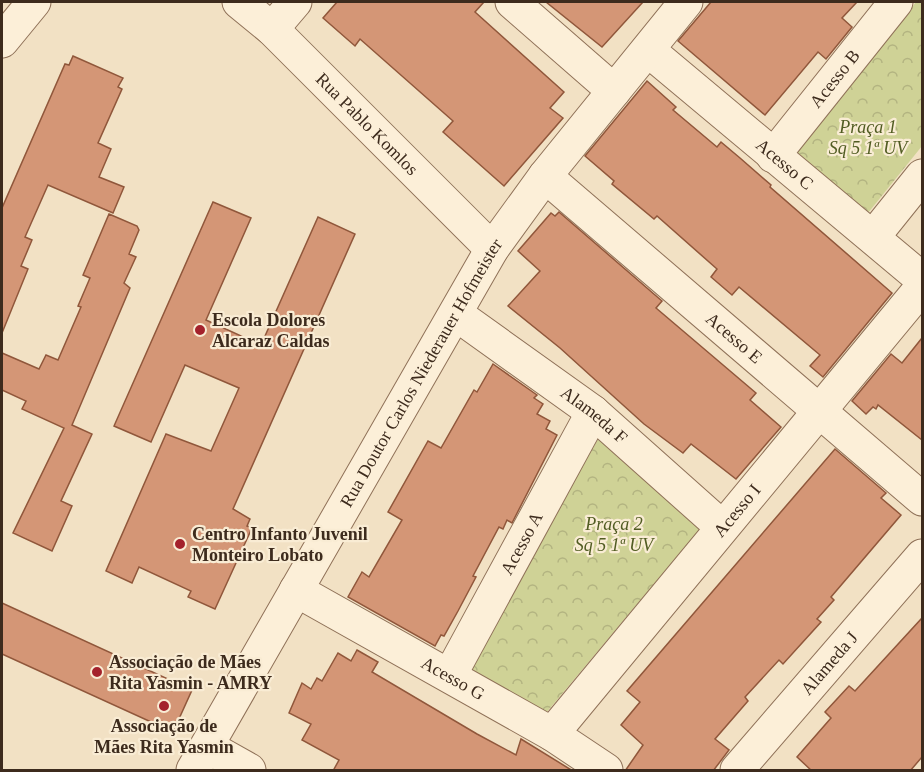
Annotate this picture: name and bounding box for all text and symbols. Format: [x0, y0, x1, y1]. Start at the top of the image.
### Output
street label: Acesso B [806, 46, 864, 112]
street label: Rua Pablo Komlos [312, 69, 422, 179]
park label: Praça 1 Sq 5 1ª UV [829, 117, 909, 158]
street label: Acesso C [752, 134, 817, 194]
street label: Rua Doutor Carlos Niederauer Hofmeister [336, 235, 506, 511]
street label: Acesso E [702, 308, 766, 368]
place label: Escola Dolores Alcaraz Caldas [212, 310, 329, 351]
marker: Escola Dolores Alcaraz Caldas [193, 323, 207, 337]
street label: Alameda F [557, 382, 631, 448]
street label: Acesso I [709, 480, 765, 541]
street label: Acesso A [496, 508, 547, 578]
park label: Praça 2 Sq 5 1ª UV [575, 514, 655, 555]
place label: Centro Infanto Juvenil Monteiro Lobato [192, 524, 368, 565]
marker: Centro Infanto Juvenil Monteiro Lobato [173, 537, 187, 551]
street label: Alameda J [797, 628, 862, 699]
place label: Associação de Mães Rita Yasmin - AMRY [109, 652, 272, 693]
street label: Acesso G [418, 652, 488, 704]
marker: Associação de Mães Rita Yasmin - AMRY [90, 665, 104, 679]
marker: Associação de Mães Rita Yasmin [157, 699, 171, 713]
place label: Associação de Mães Rita Yasmin [94, 716, 234, 757]

